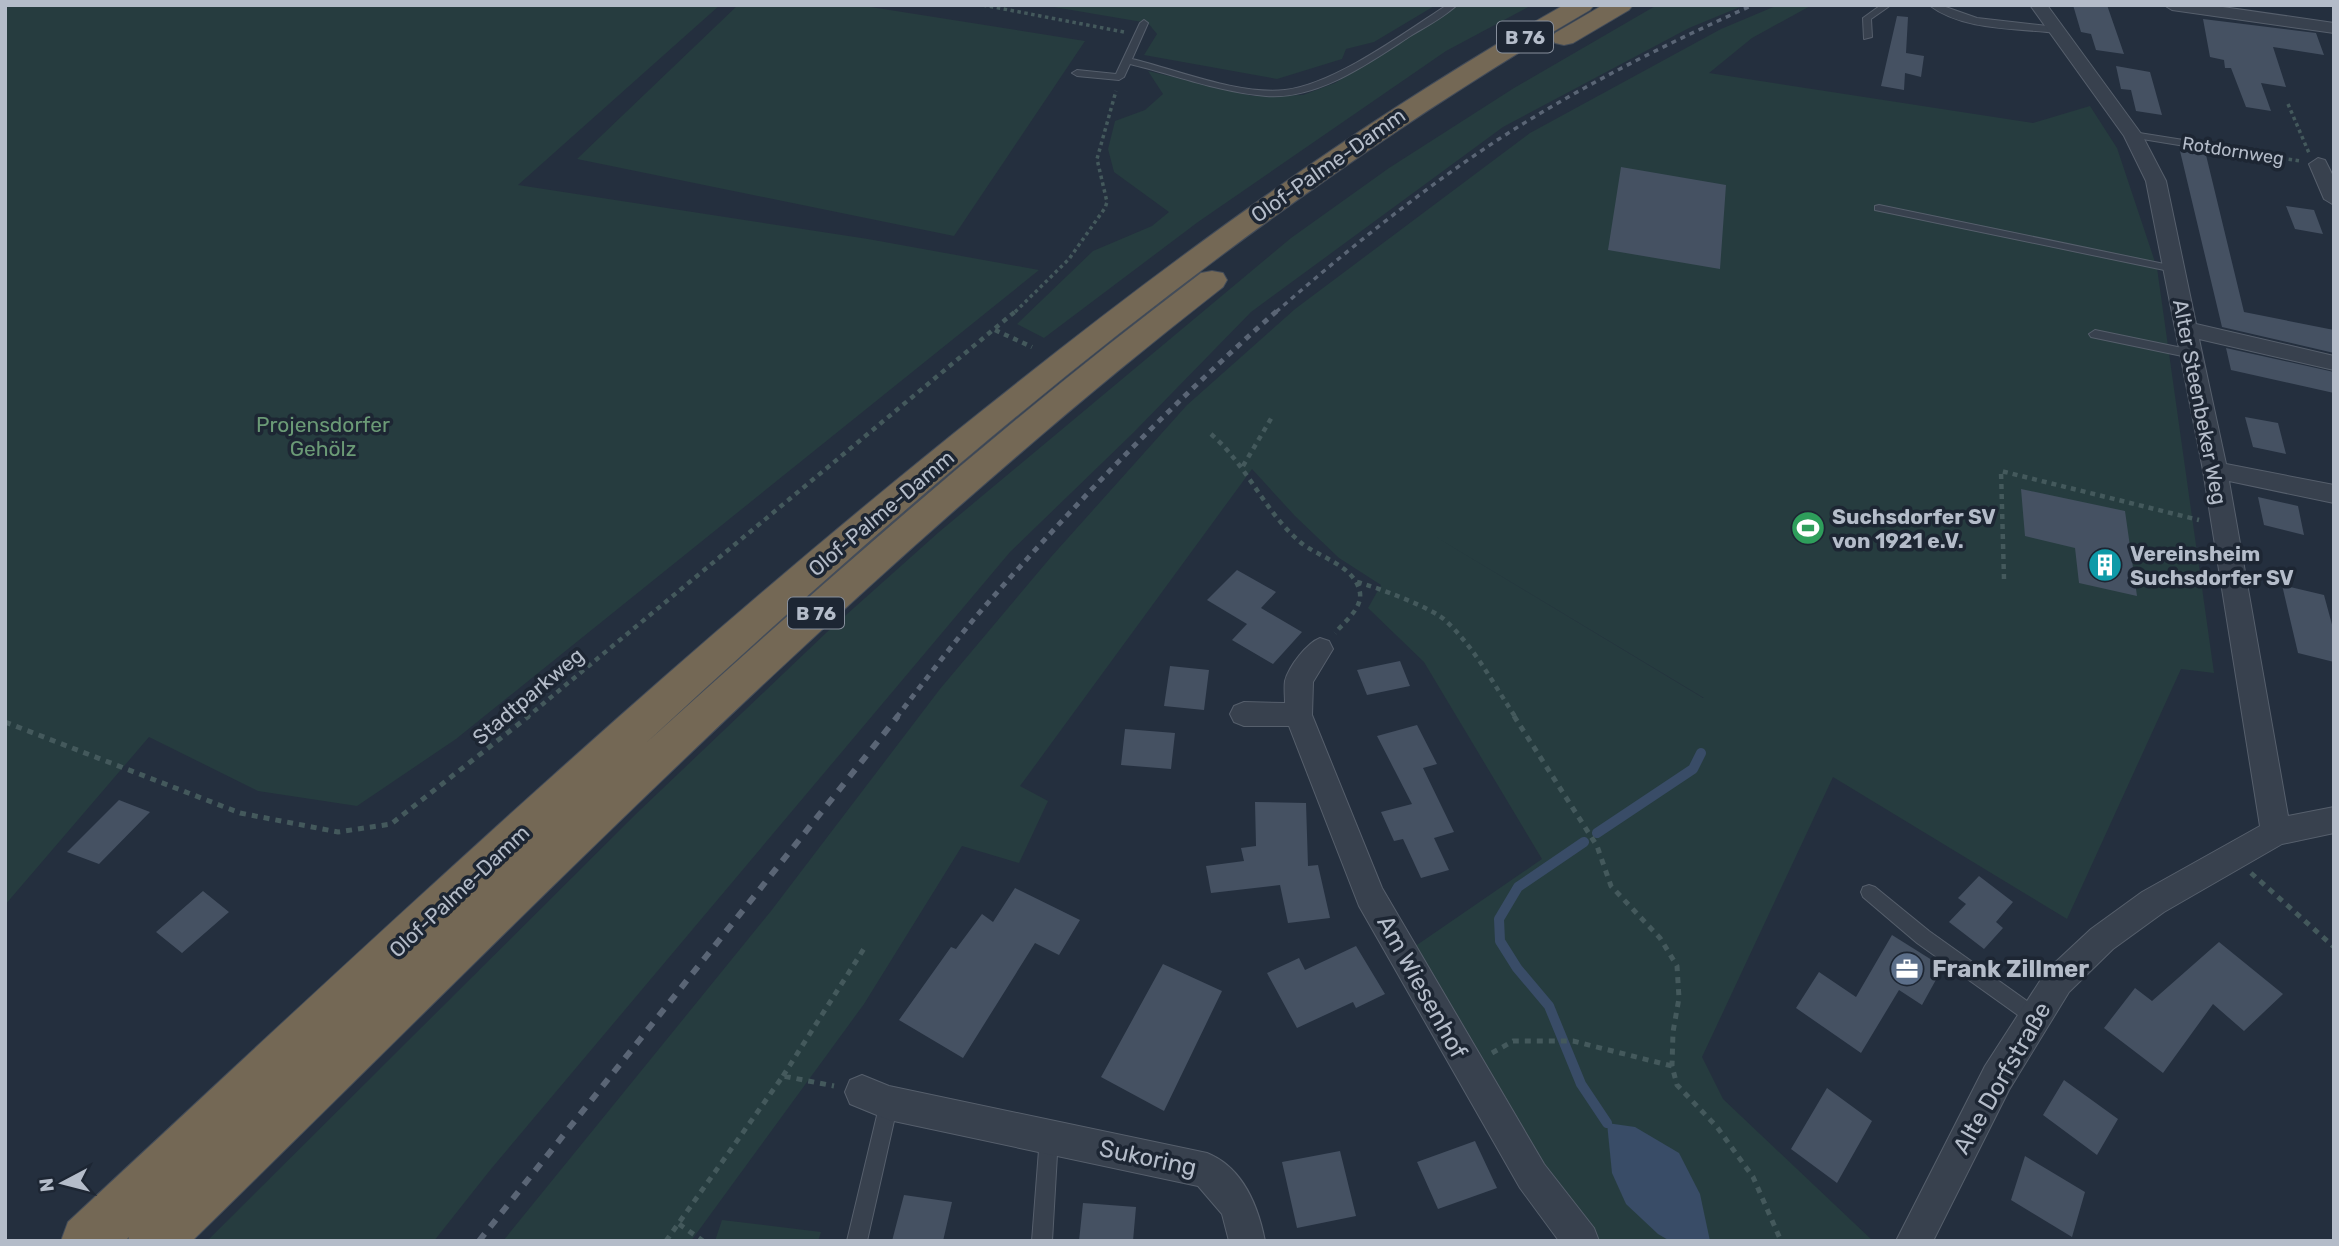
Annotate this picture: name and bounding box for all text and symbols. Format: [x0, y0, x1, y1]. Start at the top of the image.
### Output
road number: B 76 [1497, 22, 1553, 52]
street label: Olof-Palme-Damm [1246, 102, 1410, 228]
street label: Rotdornweg [2181, 132, 2285, 170]
street label: Alter Steenbeker Weg [2168, 297, 2232, 507]
park label: Projensdorfer Gehölz [256, 412, 390, 461]
street label: Olof-Palme-Damm [803, 445, 959, 581]
place label: Suchsdorfer SV von 1921 e.V. [1832, 504, 1996, 553]
sports icon: Suchsdorfer SV von 1921 e.V. [1789, 509, 1827, 547]
place label: Vereinsheim Suchsdorfer SV [2130, 541, 2294, 590]
building icon: Vereinsheim Suchsdorfer SV [2086, 546, 2124, 584]
road number: B 76 [788, 598, 844, 628]
street label: Stadtparkweg [467, 642, 589, 750]
street label: Olof-Palme-Damm [384, 820, 534, 962]
street label: Am Wiesenhof [1371, 911, 1473, 1064]
office icon: Frank Zillmer [1888, 950, 1926, 988]
place label: Frank Zillmer [1932, 955, 2089, 983]
street label: Alte Dorfstraße [1947, 997, 2057, 1159]
street label: Sukoring [1097, 1134, 1199, 1182]
north arrow [28, 1148, 98, 1218]
text: N [34, 1177, 59, 1193]

